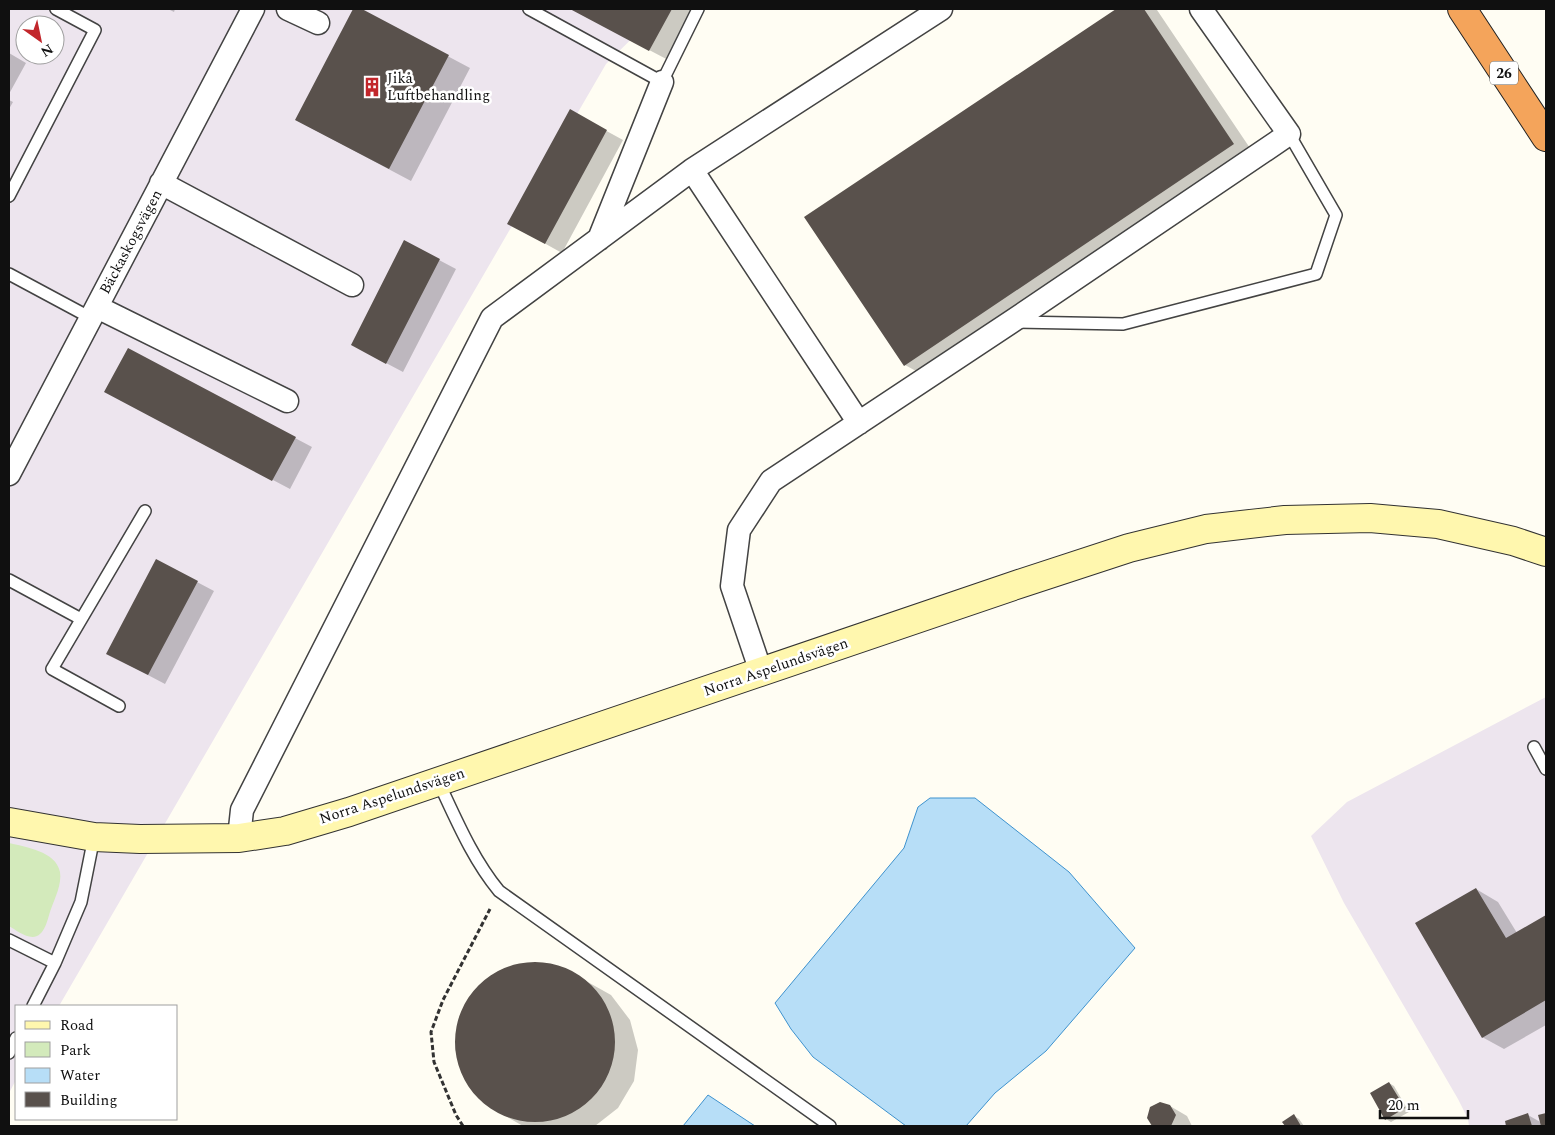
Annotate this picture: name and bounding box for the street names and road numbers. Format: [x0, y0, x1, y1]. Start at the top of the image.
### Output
road number: 26 [1490, 62, 1518, 84]
street label: Bäckaskogsvägen [94, 185, 168, 298]
street label: Norra Aspelundsvägen [701, 631, 852, 703]
street label: Norra Aspelundsvägen [316, 762, 468, 830]

